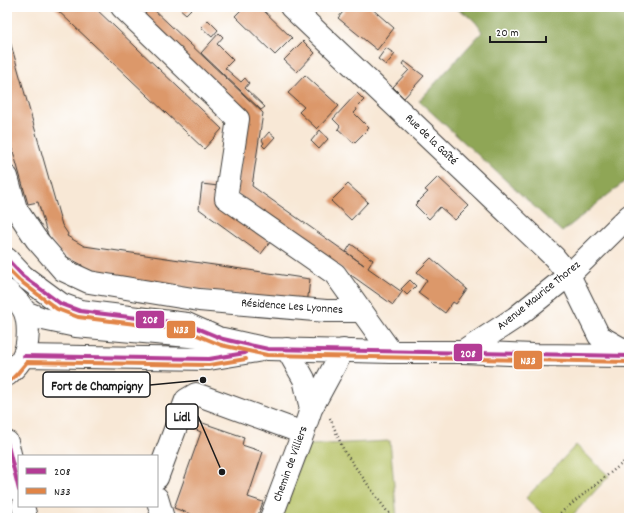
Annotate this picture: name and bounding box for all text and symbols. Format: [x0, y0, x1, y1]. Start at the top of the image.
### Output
scale bar [490, 18, 546, 44]
text: 20 m [496, 25, 519, 42]
street label: Rue de la Gaîté [401, 110, 461, 170]
street label: Avenue Maurice Thorez [494, 257, 585, 335]
street label: Résidence Les Lyonnes [240, 295, 344, 319]
line badge: 208 [135, 310, 165, 329]
text: 208 [142, 313, 158, 329]
line badge: N33 [166, 320, 196, 339]
text: N33 [173, 323, 189, 339]
line badge: 208 [453, 343, 483, 362]
text: 208 [460, 347, 476, 363]
line badge: N33 [513, 350, 543, 370]
text: N33 [520, 354, 536, 370]
callout: Fort de Champigny [43, 372, 150, 397]
text: Fort de Champigny [51, 378, 144, 397]
callout: Lidl [166, 404, 198, 429]
text: Lidl [174, 409, 191, 428]
street label: Chemin de Villiers [269, 424, 313, 504]
legend [18, 455, 158, 507]
text: 208 [54, 464, 71, 481]
text: N33 [54, 484, 71, 501]

